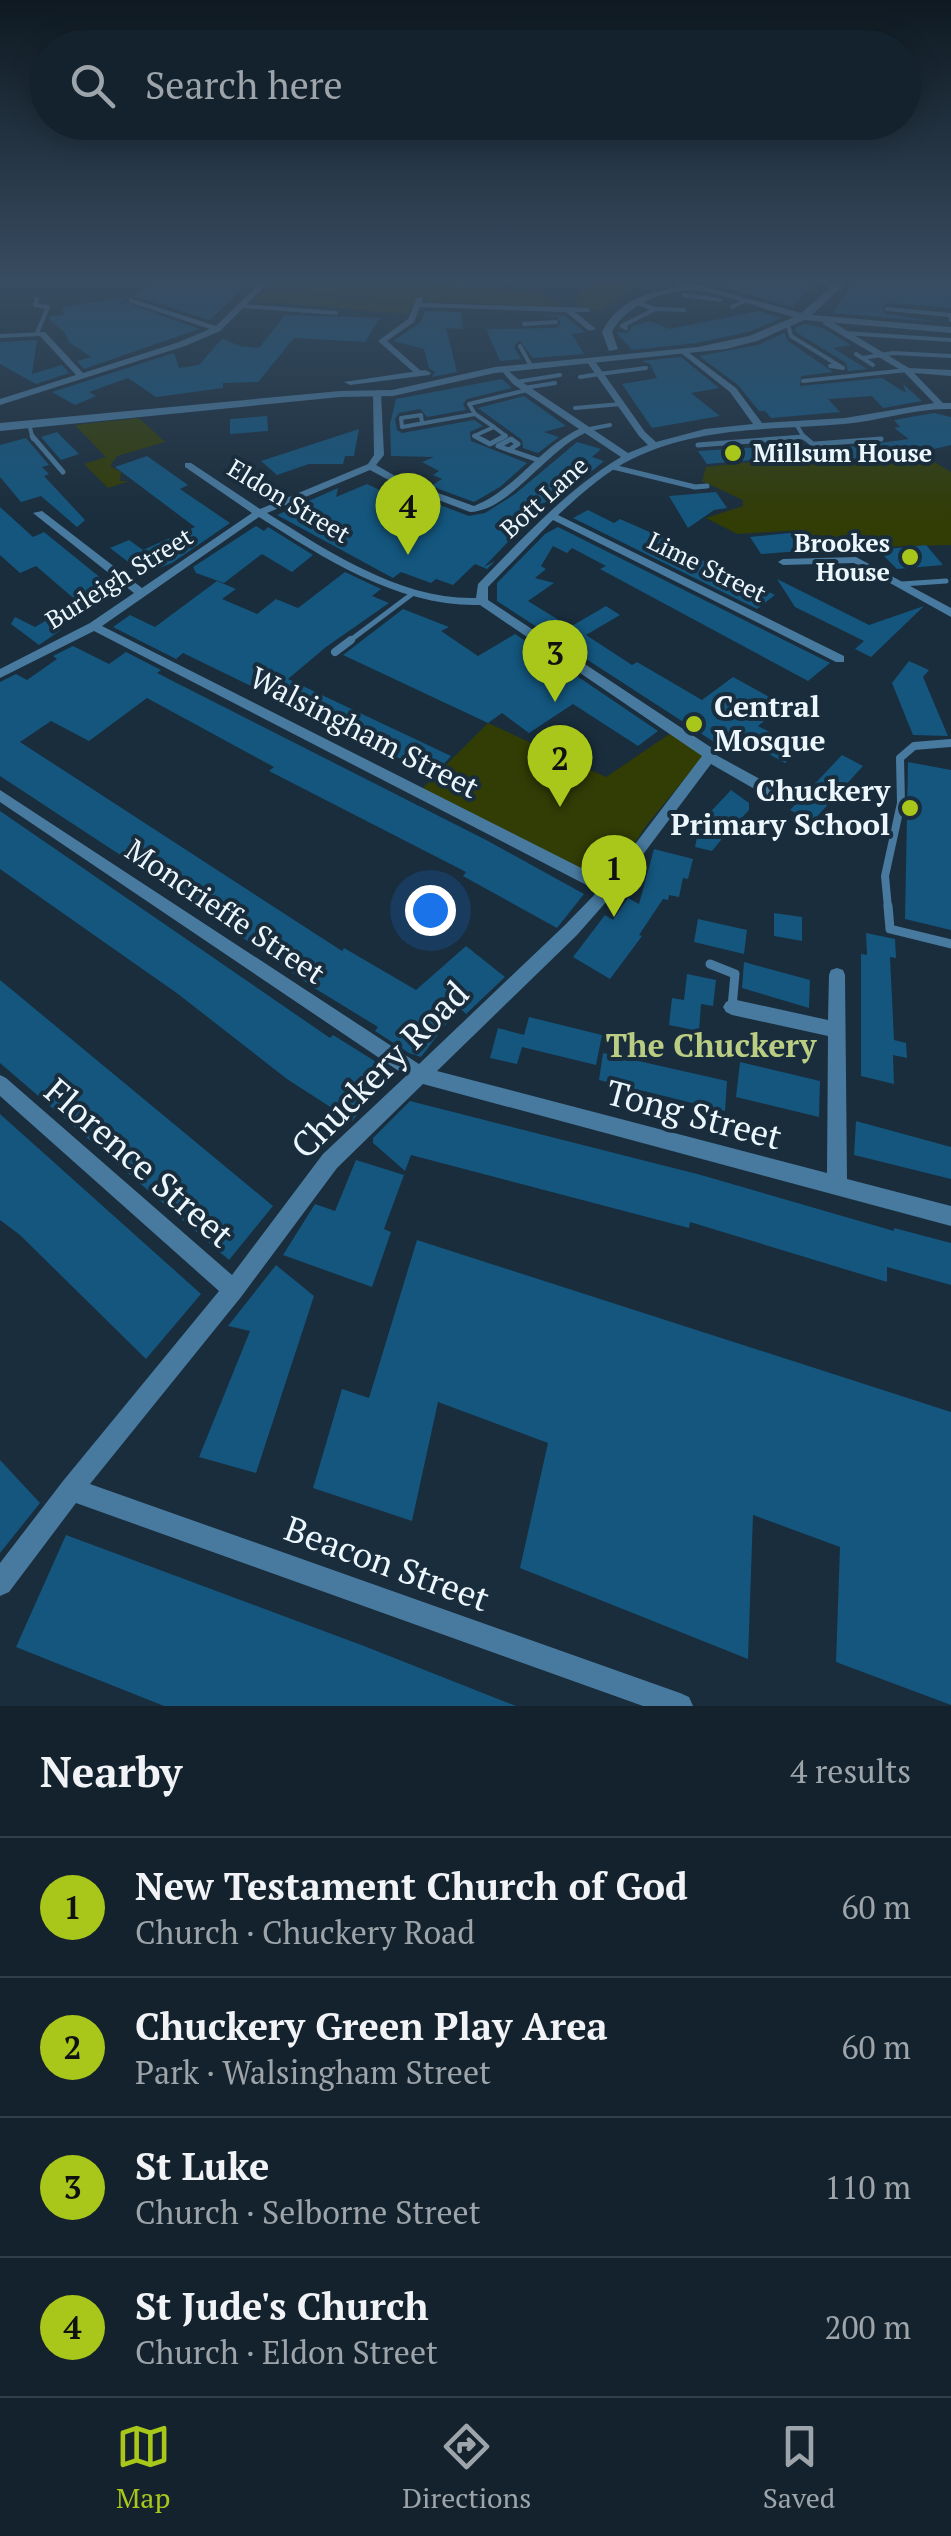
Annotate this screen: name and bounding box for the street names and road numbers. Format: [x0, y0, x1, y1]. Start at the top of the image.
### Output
street label: Bott Lane [493, 448, 595, 545]
street label: Eldon Street [222, 451, 357, 550]
street label: Burleigh Street [39, 519, 199, 636]
street label: Lime Street [642, 524, 772, 609]
street label: Walsingham Street [243, 657, 486, 807]
street label: Moncrieffe Street [118, 830, 333, 993]
street label: Chuckery Road [281, 971, 478, 1168]
street label: Florence Street [36, 1067, 244, 1257]
street label: Tong Street [601, 1069, 787, 1160]
street label: Beacon Street [279, 1505, 496, 1621]

